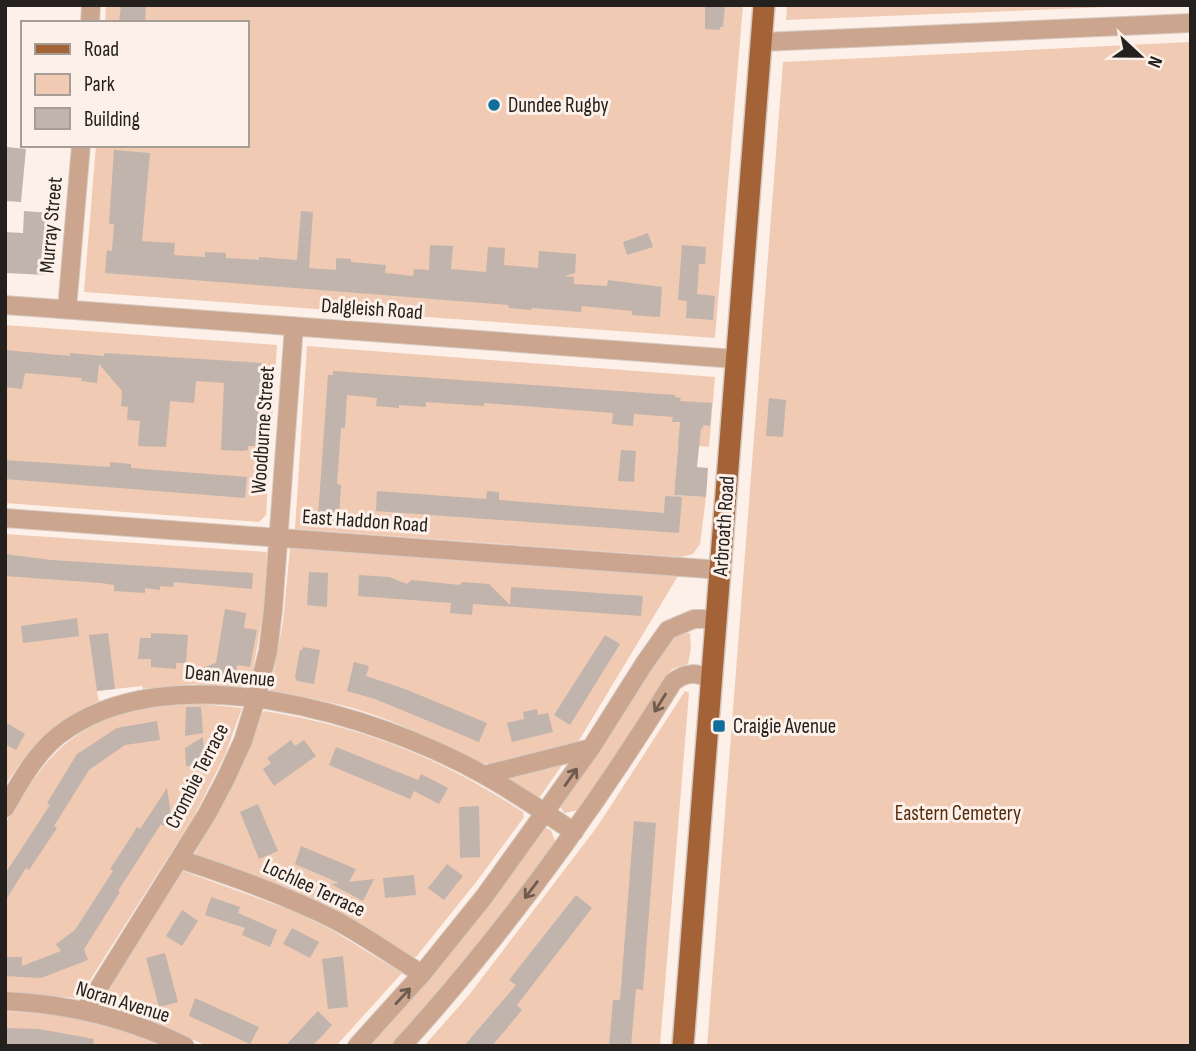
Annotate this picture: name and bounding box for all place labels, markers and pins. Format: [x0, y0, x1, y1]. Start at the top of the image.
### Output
place label: Dundee Rugby [508, 93, 609, 118]
marker: Dundee Rugby [486, 97, 502, 113]
place label: Craigie Avenue [733, 714, 836, 739]
marker: Craigie Avenue [711, 718, 727, 734]

